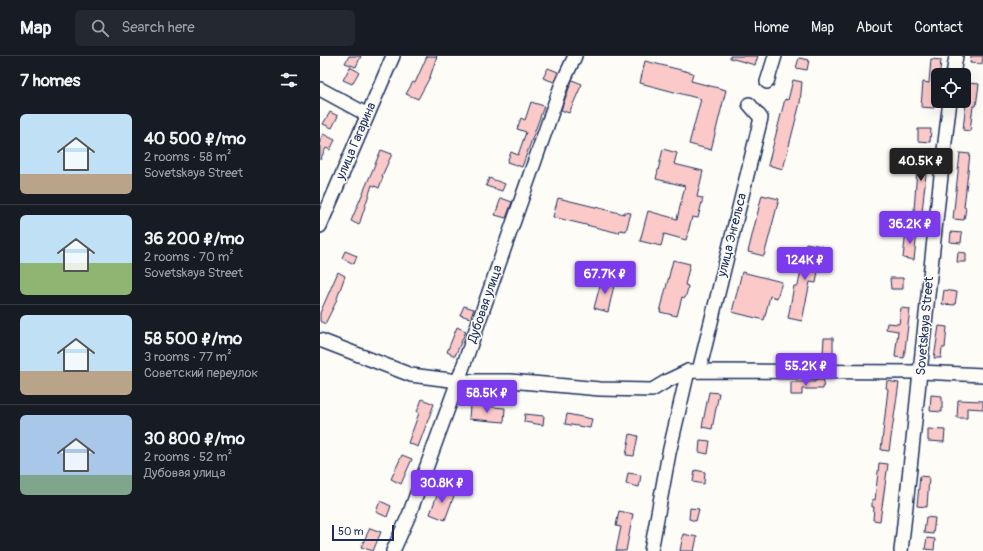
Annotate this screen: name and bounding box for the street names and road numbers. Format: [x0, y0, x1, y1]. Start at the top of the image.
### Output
street label: улица Гагарина [332, 100, 379, 183]
street label: улица Энгельса [714, 191, 750, 280]
street label: Дубовая улица [464, 263, 506, 346]
street label: Sovetskaya Street [913, 275, 937, 376]

